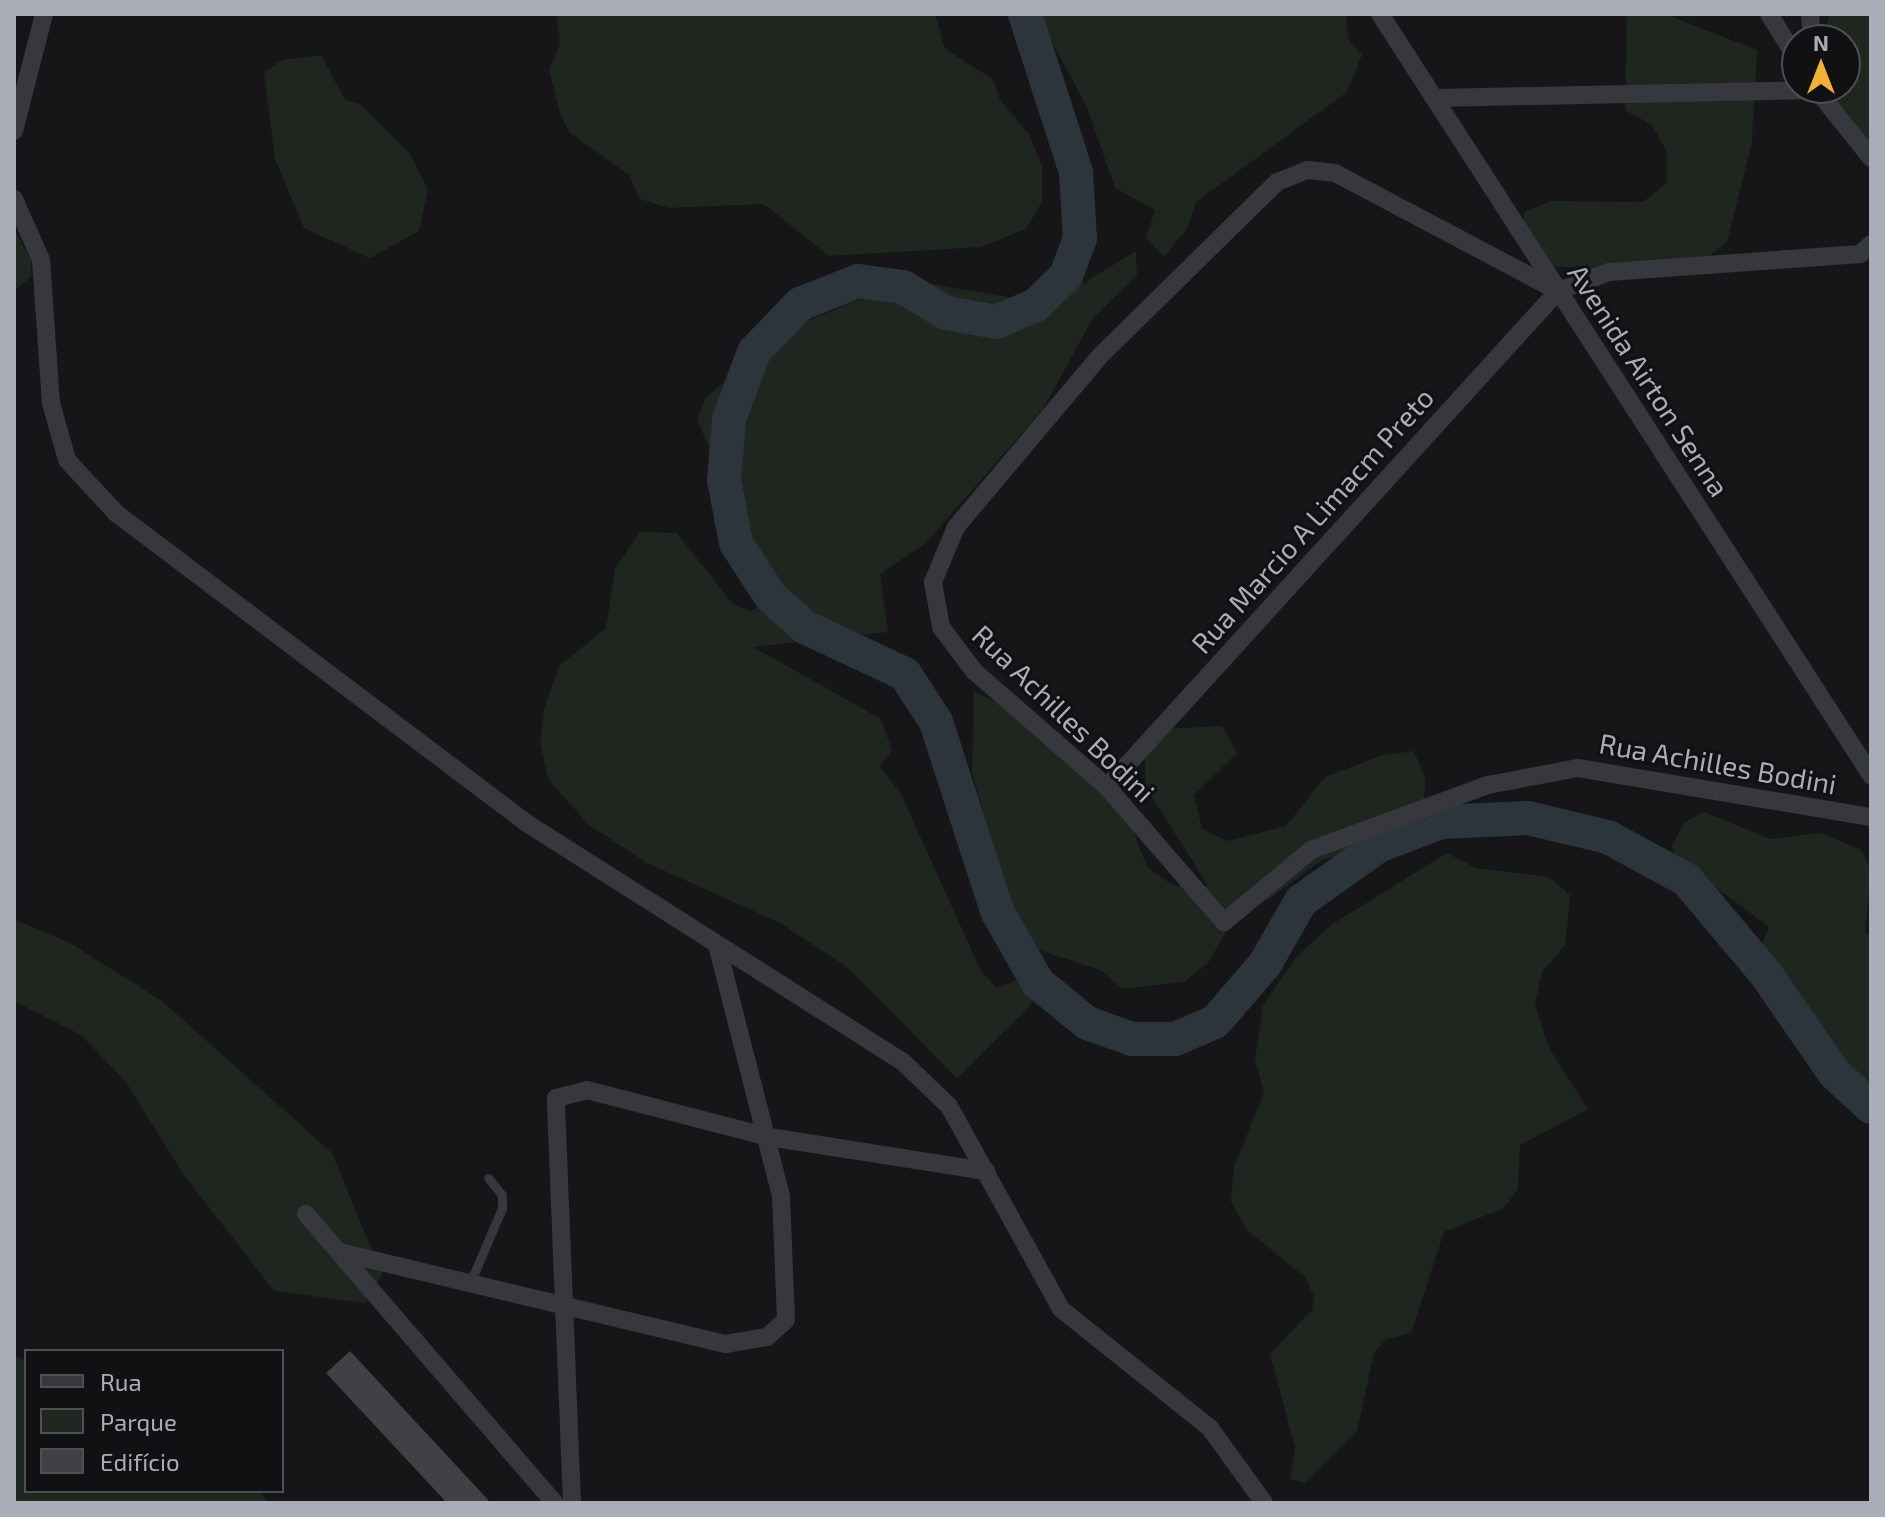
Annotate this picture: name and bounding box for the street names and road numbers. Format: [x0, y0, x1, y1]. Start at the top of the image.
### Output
street label: Avenida Airton Senna [1561, 257, 1737, 503]
street label: Rua Marcio A Limacm Preto [1183, 380, 1441, 660]
street label: Rua Achilles Bodini [966, 617, 1162, 809]
street label: Rua Achilles Bodini [1597, 726, 1839, 800]

